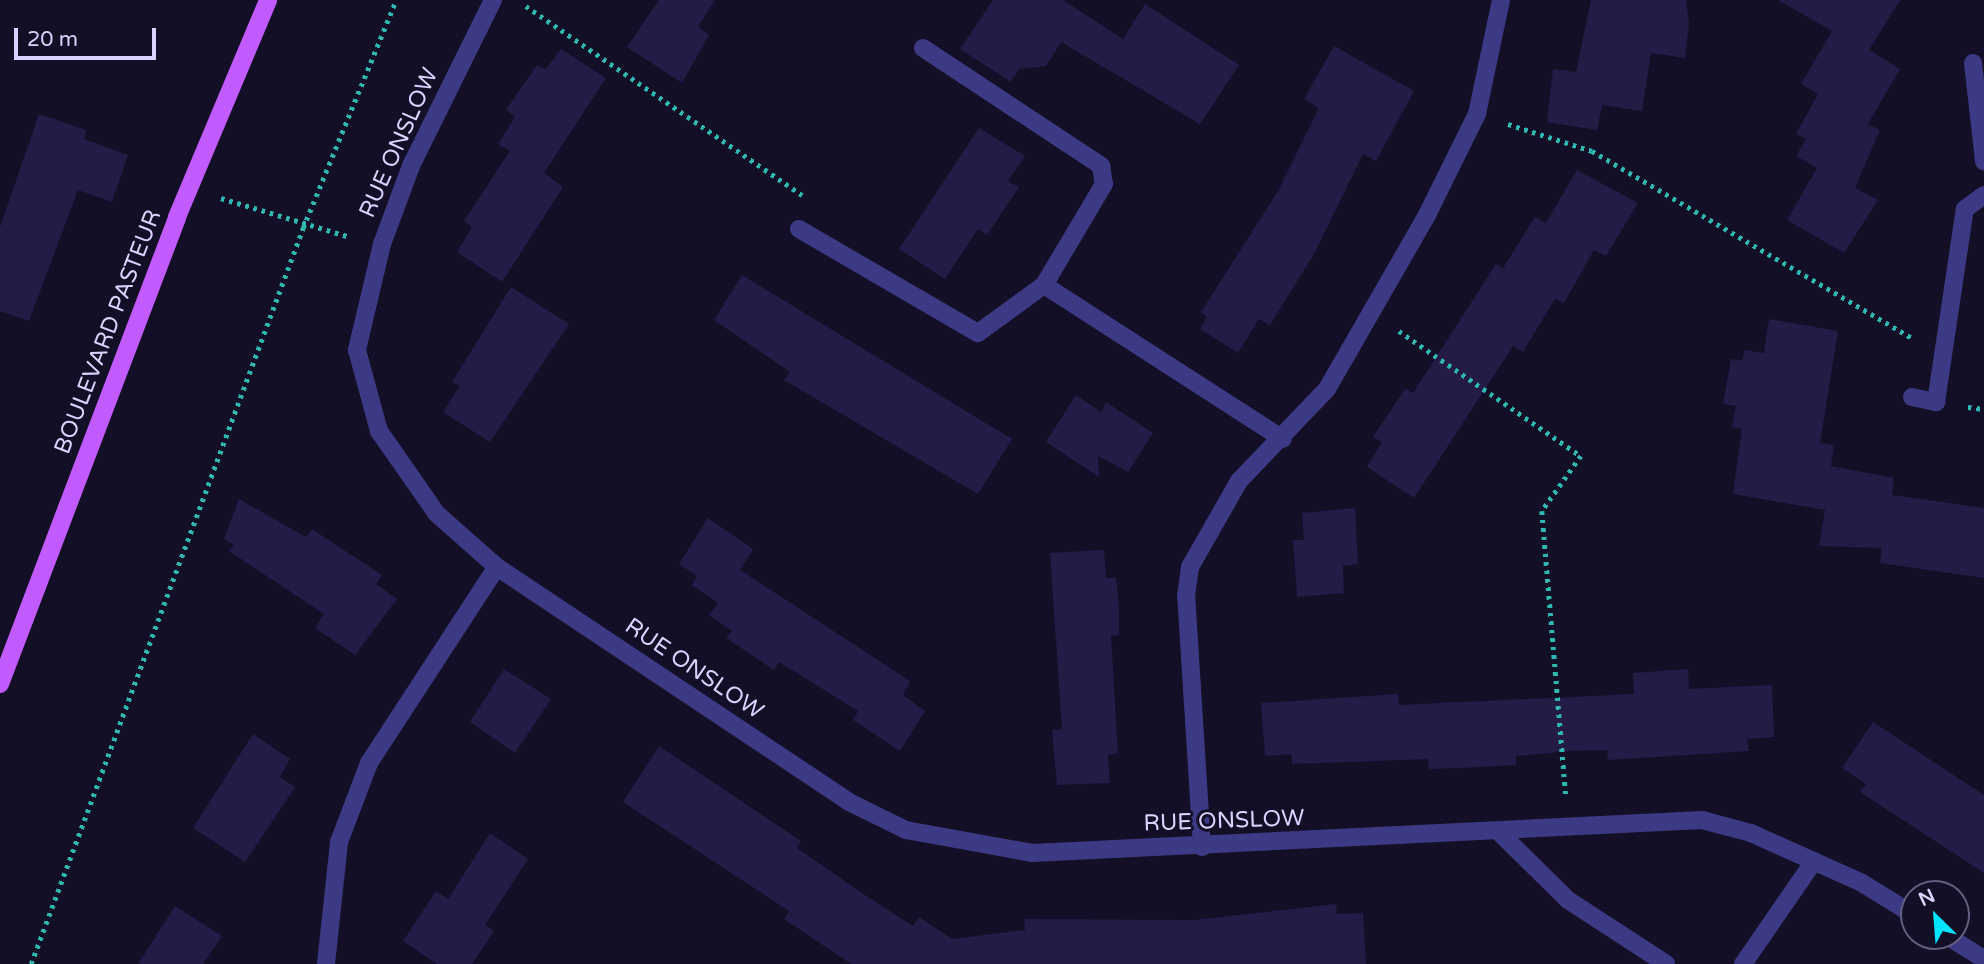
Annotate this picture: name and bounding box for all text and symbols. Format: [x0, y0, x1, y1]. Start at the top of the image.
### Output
scale bar [18, 14, 159, 58]
text: 20 m [27, 27, 78, 52]
street label: RUE ONSLOW [354, 64, 444, 222]
street label: BOULEVARD PASTEUR [49, 206, 167, 458]
street label: RUE ONSLOW [620, 613, 768, 725]
street label: RUE ONSLOW [1143, 804, 1305, 838]
north arrow [1900, 880, 1970, 950]
text: N [1915, 885, 1939, 911]

